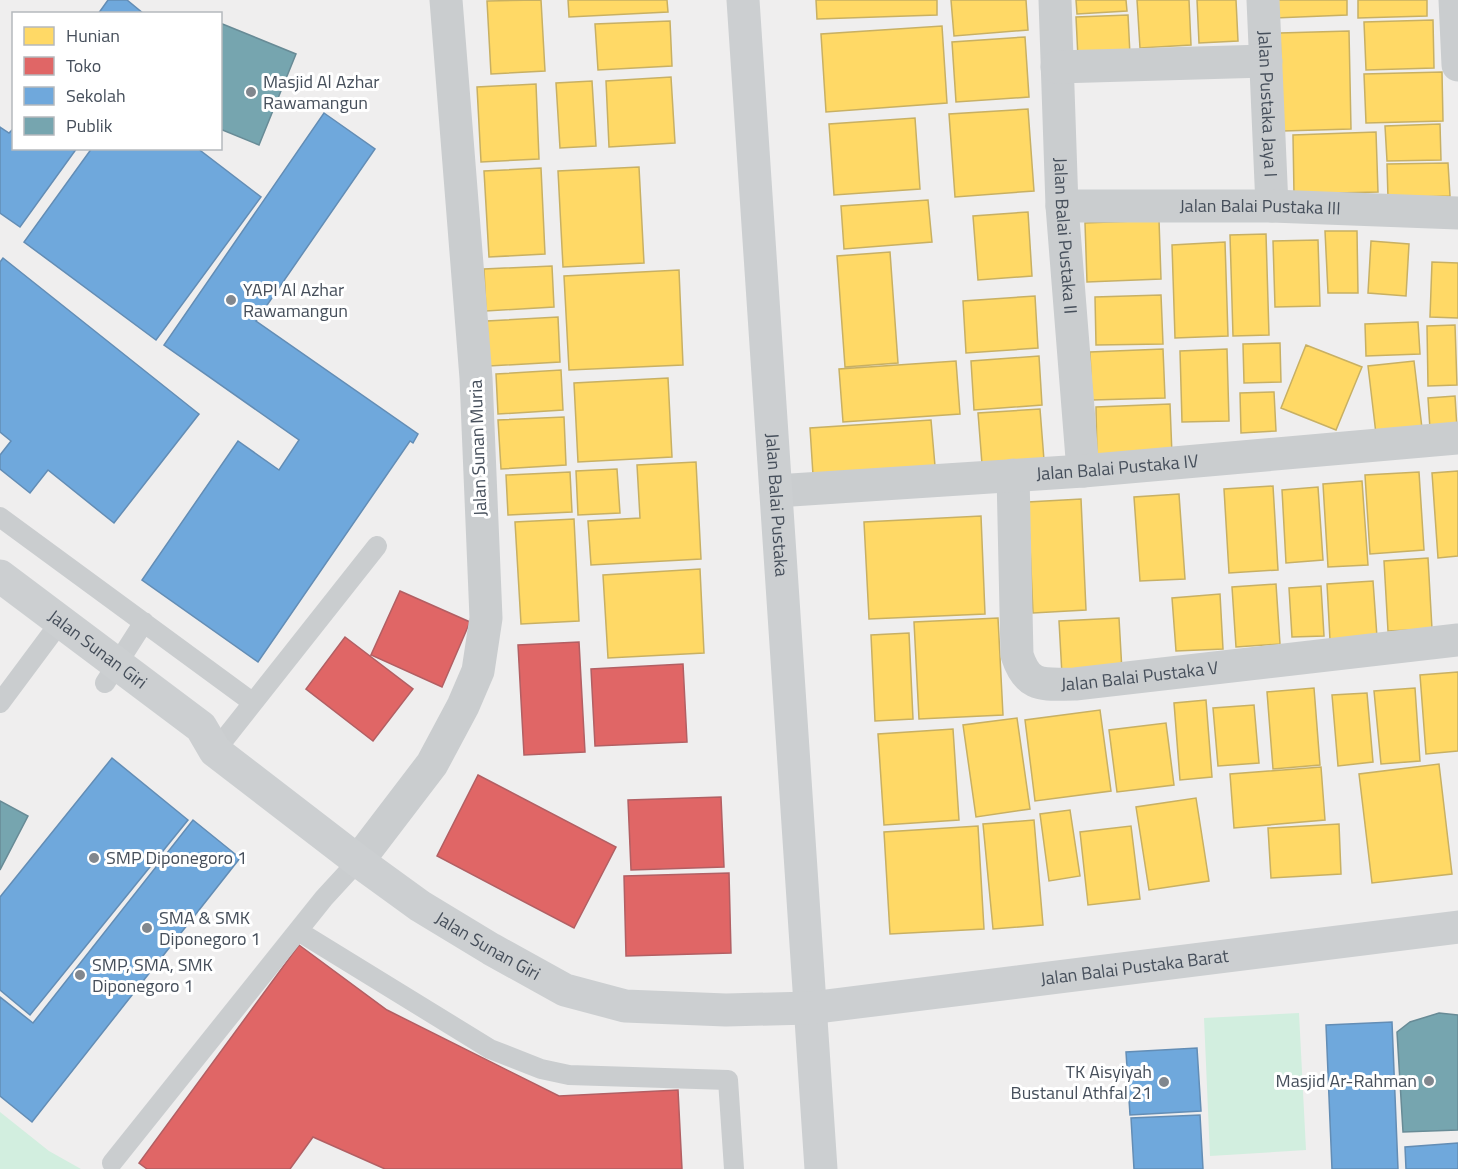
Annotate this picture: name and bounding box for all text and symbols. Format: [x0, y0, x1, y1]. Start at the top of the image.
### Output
legend [12, 12, 222, 150]
text: Hunian [66, 22, 120, 49]
street label: Jalan Pustaka Jaya I [1251, 30, 1285, 178]
text: Toko [66, 52, 101, 79]
place label: Masjid Al Azhar Rawamangun [263, 68, 380, 116]
text: Sekolah [66, 82, 126, 109]
marker: Masjid Al Azhar Rawamangun [244, 85, 258, 99]
text: Publik [66, 112, 113, 139]
street label: Jalan Balai Pustaka II [1047, 157, 1085, 315]
street label: Jalan Balai Pustaka III [1179, 192, 1341, 222]
place label: YAPI Al Azhar Rawamangun [243, 276, 348, 324]
marker: YAPI Al Azhar Rawamangun [224, 293, 238, 307]
street label: Jalan Sunan Muria [462, 379, 493, 517]
street label: Jalan Balai Pustaka [759, 432, 795, 578]
street label: Jalan Balai Pustaka IV [1035, 447, 1200, 487]
street label: Jalan Sunan Giri [43, 603, 153, 695]
street label: Jalan Balai Pustaka V [1061, 654, 1220, 697]
place label: SMP Diponegoro 1 [106, 844, 247, 871]
marker: SMP Diponegoro 1 [87, 851, 101, 865]
place label: SMA & SMK Diponegoro 1 [159, 904, 261, 952]
street label: Jalan Sunan Giri [430, 904, 546, 987]
marker: SMA & SMK Diponegoro 1 [140, 921, 154, 935]
street label: Jalan Balai Pustaka Barat [1039, 942, 1231, 992]
place label: SMP, SMA, SMK Diponegoro 1 [92, 951, 213, 999]
marker: SMP, SMA, SMK Diponegoro 1 [73, 968, 87, 982]
place label: TK Aisyiyah Bustanul Athfal 21 [1011, 1058, 1152, 1106]
place label: Masjid Ar-Rahman [1276, 1067, 1417, 1094]
marker: Masjid Ar-Rahman [1422, 1074, 1436, 1088]
marker: TK Aisyiyah Bustanul Athfal 21 [1157, 1075, 1171, 1089]

